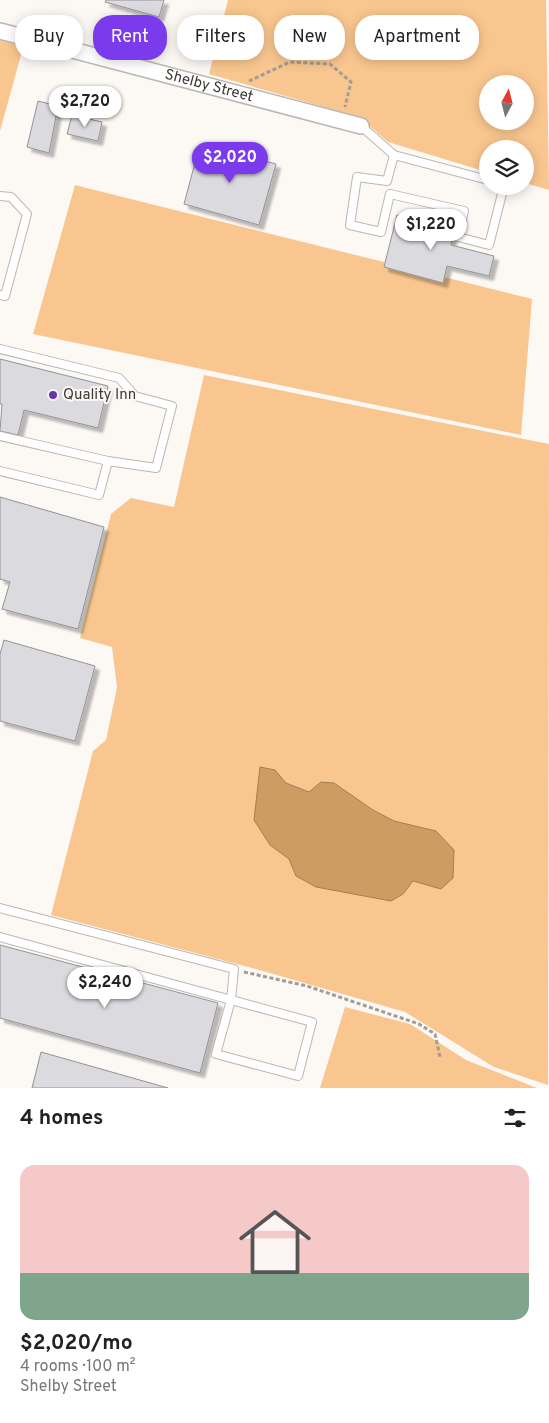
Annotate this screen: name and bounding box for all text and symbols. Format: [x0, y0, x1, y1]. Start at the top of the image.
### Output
chip: Buy [15, 15, 83, 60]
chip: Rent [93, 15, 167, 60]
chip: Filters [177, 15, 264, 60]
chip: New [274, 15, 345, 60]
chip: Apartment [355, 15, 479, 60]
street label: Shelby Street [163, 65, 255, 107]
north arrow [479, 75, 534, 130]
map controls [479, 75, 534, 195]
pin: $2,720 [44, 86, 126, 128]
text: $2,720 [60, 92, 110, 112]
button: layers [479, 140, 534, 195]
pin: $2,020 [189, 142, 271, 184]
text: $2,020 [203, 148, 257, 168]
pin: $1,220 [390, 208, 472, 251]
text: $1,220 [406, 215, 456, 235]
place label: Quality Inn [63, 386, 136, 405]
marker: Quality Inn [47, 389, 59, 401]
pin: $2,240 [64, 966, 146, 1009]
text: $2,240 [78, 973, 132, 993]
icon: filters [501, 1104, 529, 1132]
text: 4 homes [20, 1105, 103, 1132]
icon: home [230, 1197, 320, 1287]
text: $2,020/mo [20, 1330, 133, 1357]
text: 4 rooms · 100 m² [20, 1357, 136, 1377]
text: Shelby Street [20, 1377, 117, 1397]

